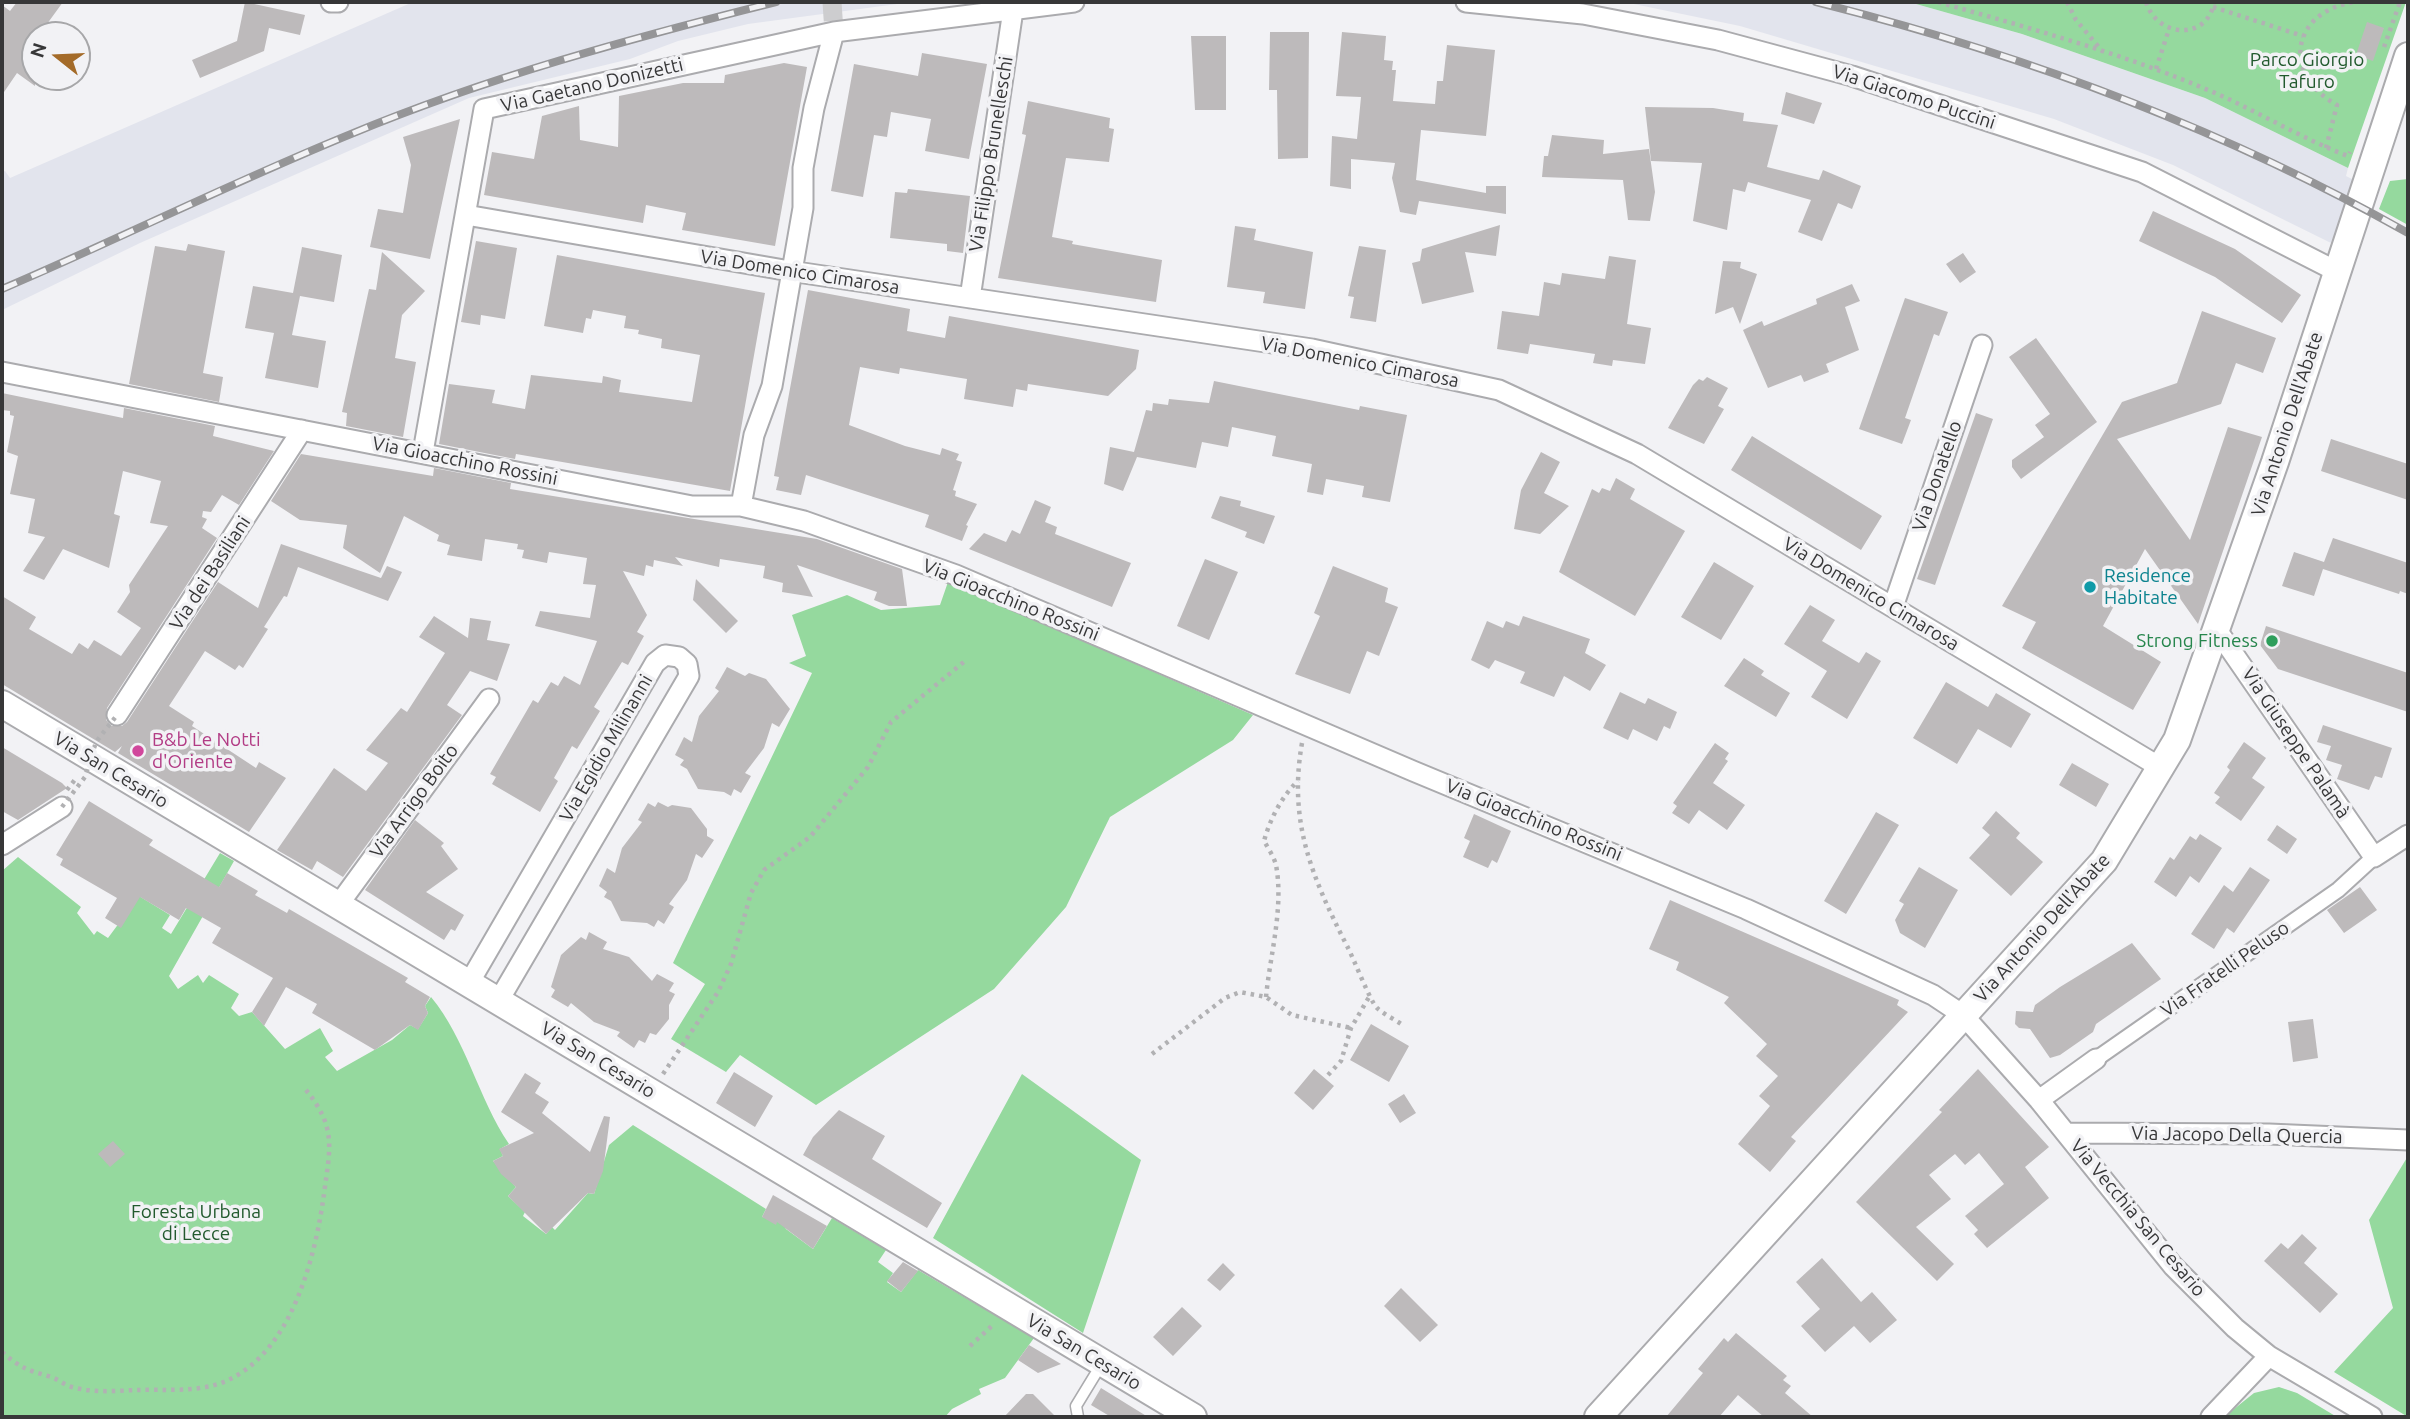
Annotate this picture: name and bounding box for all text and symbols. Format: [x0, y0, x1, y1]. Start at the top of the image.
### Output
north arrow [21, 21, 91, 91]
text: N [25, 40, 51, 60]
park label: Parco Giorgio Tafuro [2250, 49, 2364, 93]
street label: Via Gaetano Donizetti [499, 53, 685, 117]
street label: Via Filippo Brunelleschi [964, 55, 1018, 253]
street label: Via Giacomo Puccini [1830, 60, 1998, 134]
street label: Via Domenico Cimarosa [699, 245, 901, 299]
street label: Via Antonio Dell'Abate [2246, 329, 2328, 519]
street label: Via Domenico Cimarosa [1259, 332, 1461, 392]
street label: Via Donatello [1907, 418, 1967, 534]
street label: Via Gioacchino Rossini [370, 432, 560, 490]
street label: Via dei Basiliani [165, 512, 255, 634]
street label: Via Domenico Cimarosa [1779, 532, 1963, 656]
street label: Via Gioacchino Rossini [919, 554, 1103, 646]
place label: Residence Habitate [2104, 565, 2191, 609]
marker: Residence Habitate [2082, 579, 2098, 595]
place label: Strong Fitness [2136, 630, 2258, 652]
marker: Strong Fitness [2264, 633, 2280, 649]
street label: Via Giuseppe Palamà [2237, 663, 2355, 823]
street label: Via Egidio Milinanni [555, 670, 657, 826]
street label: Via San Cesario [50, 727, 172, 813]
place label: B&b Le Notti d'Oriente [152, 729, 261, 773]
street label: Via Arrigo Boito [365, 739, 463, 863]
marker: B&b Le Notti d'Oriente [130, 743, 146, 759]
street label: Via Gioacchino Rossini [1442, 774, 1626, 866]
street label: Via Antonio Dell'Abate [1969, 849, 2115, 1007]
street label: Via Fratelli Peluso [2156, 916, 2294, 1022]
street label: Via San Cesario [537, 1017, 659, 1103]
street label: Via Jacopo Della Quercia [2131, 1122, 2343, 1148]
street label: Via Vecchia San Cesario [2065, 1135, 2211, 1301]
park label: Foresta Urbana di Lecce [131, 1201, 261, 1245]
street label: Via San Cesario [1023, 1309, 1145, 1395]

